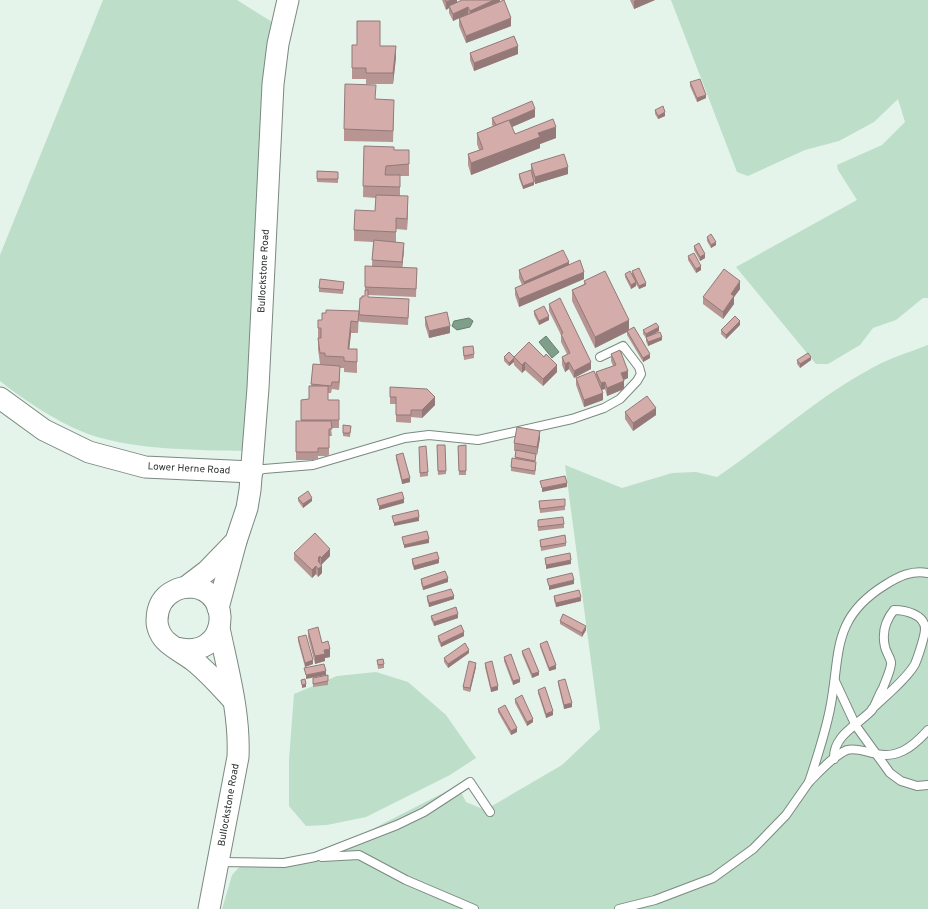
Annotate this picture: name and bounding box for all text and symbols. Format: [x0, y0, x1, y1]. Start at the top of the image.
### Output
street label: Bullockstone Road [255, 229, 273, 313]
street label: Lower Herne Road [147, 460, 231, 478]
street label: Bullockstone Road [215, 763, 243, 847]

